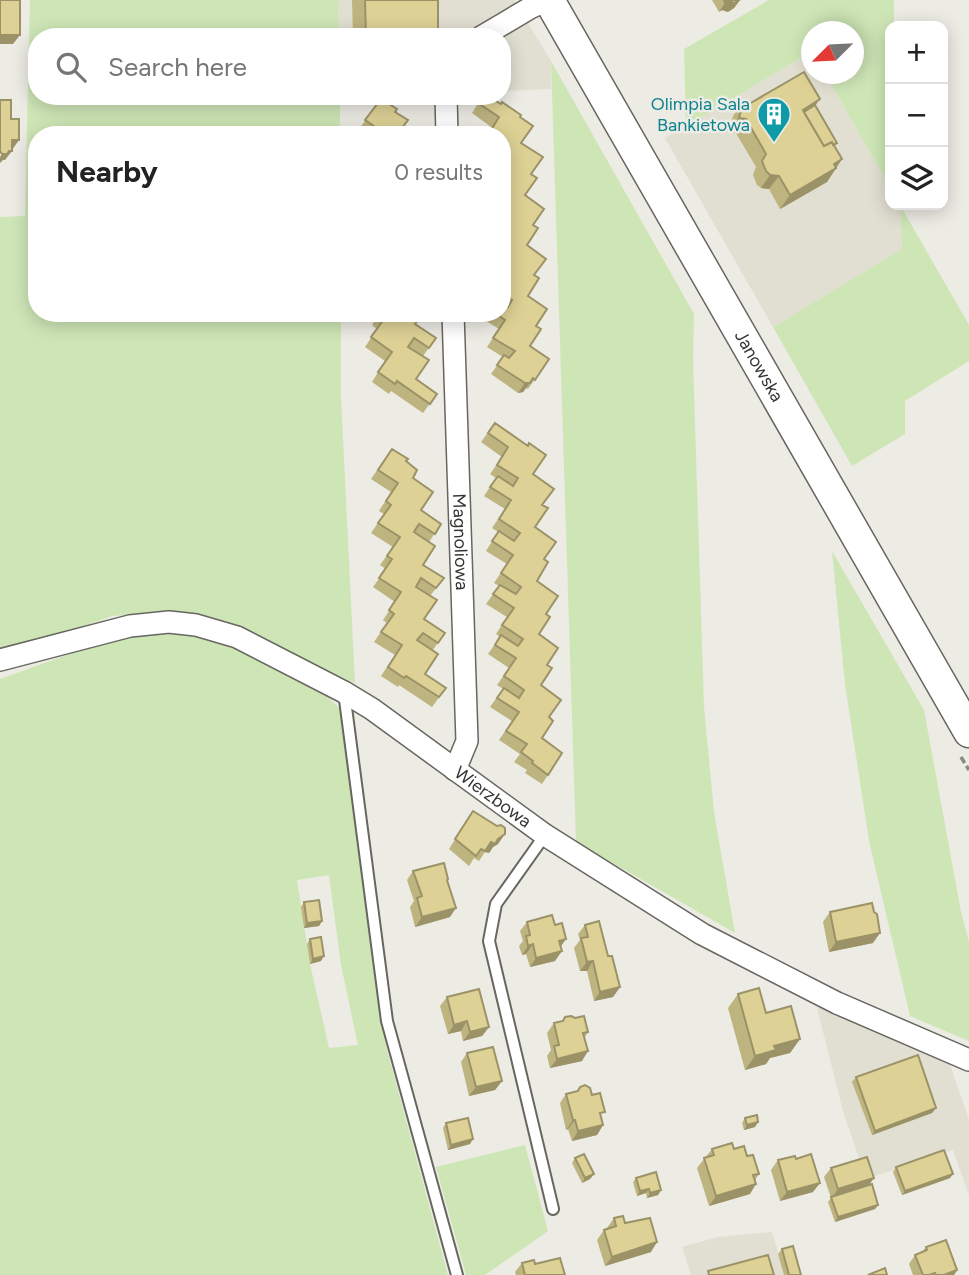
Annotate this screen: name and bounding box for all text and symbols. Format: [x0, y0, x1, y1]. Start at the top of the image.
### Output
north arrow [801, 21, 864, 84]
map controls [885, 21, 948, 210]
button: + [885, 21, 948, 84]
search box [28, 28, 511, 105]
icon: search [52, 48, 90, 86]
text: Search here [108, 51, 247, 83]
button: − [885, 84, 948, 147]
place label: Olimpia Sala Bankietowa [651, 93, 750, 136]
building icon: Olimpia Sala Bankietowa [755, 95, 793, 144]
button: layers [885, 147, 948, 210]
text: Nearby [56, 153, 158, 190]
text: 0 results [394, 158, 483, 186]
street label: Janowska [730, 326, 788, 406]
street label: Magnoliowa [448, 493, 473, 591]
street label: Wierzbowa [450, 762, 536, 832]

